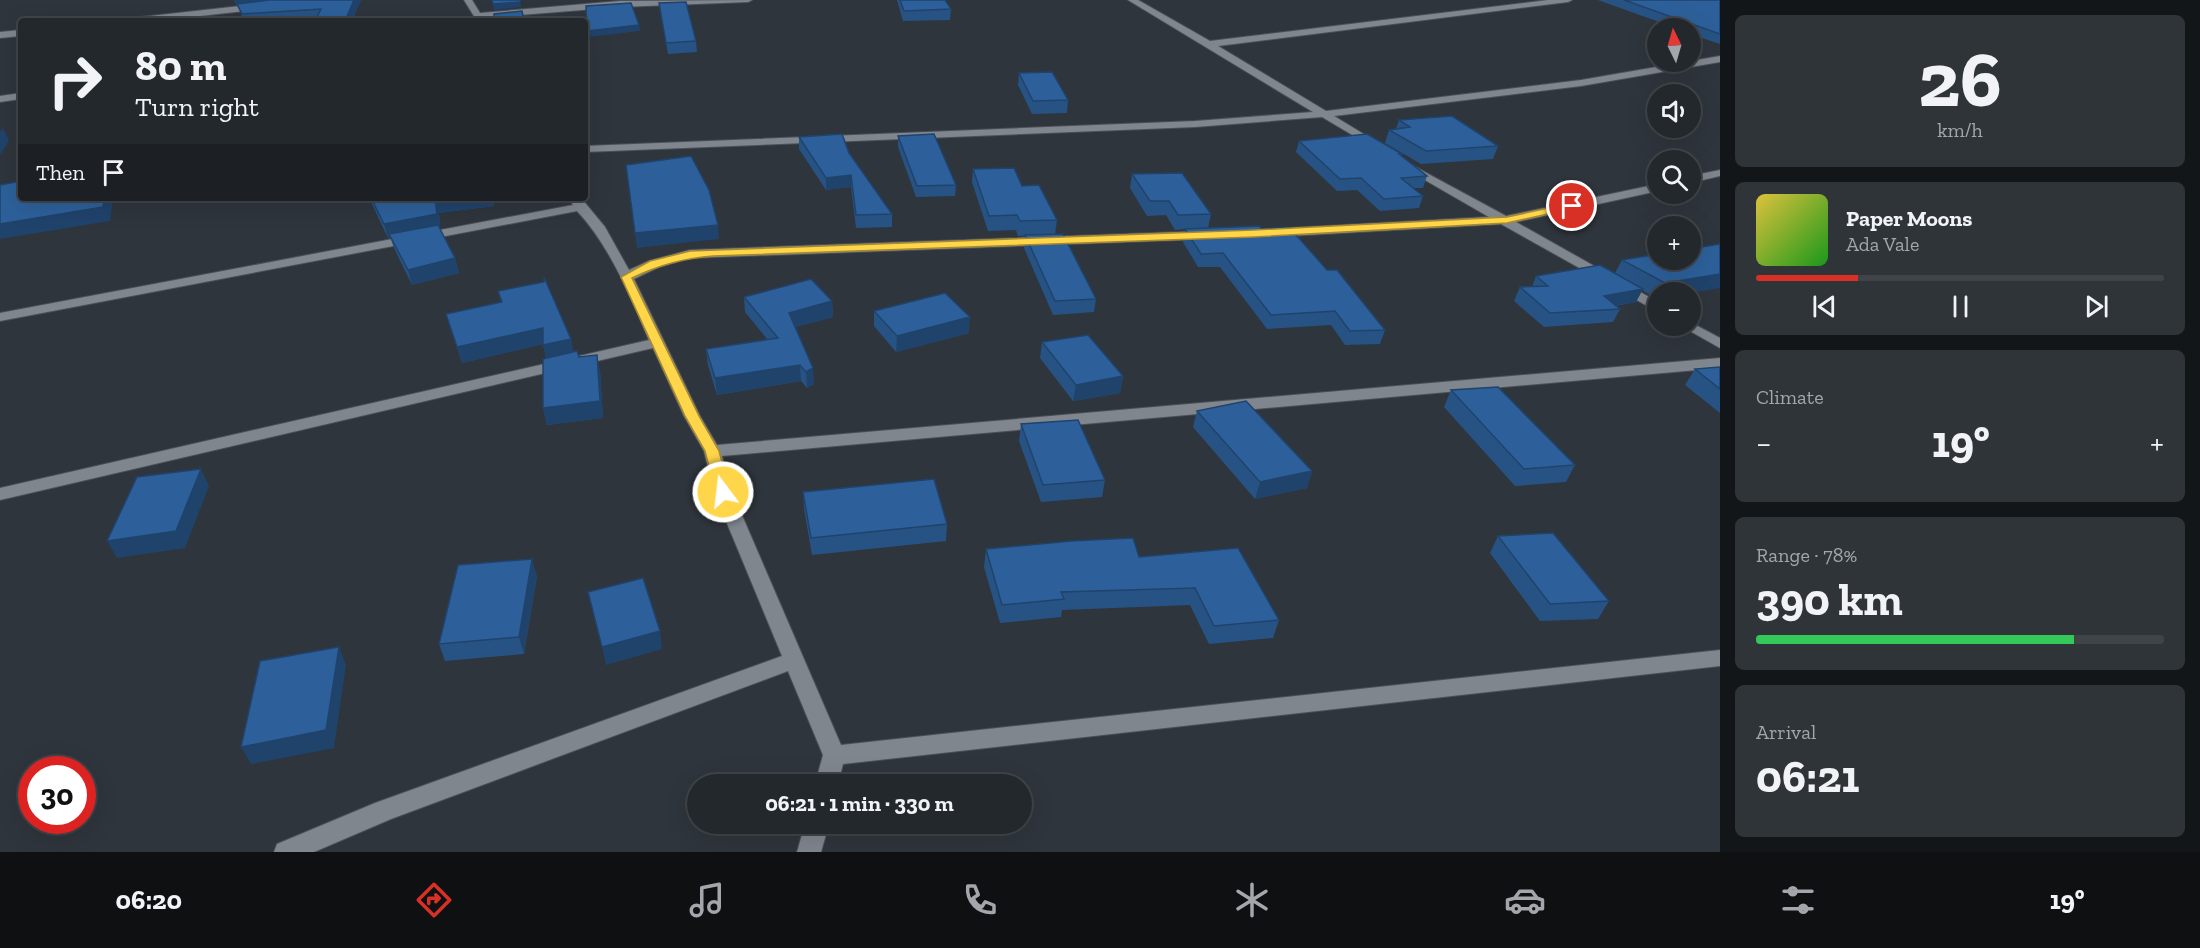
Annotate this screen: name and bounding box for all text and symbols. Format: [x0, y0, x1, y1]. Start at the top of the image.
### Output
north arrow [1647, 18, 1701, 72]
map controls [1647, 18, 1701, 336]
text: 26 [1918, 32, 2002, 126]
text: 80 m [135, 40, 226, 91]
icon: right [36, 42, 114, 120]
button: sound [1647, 84, 1701, 138]
text: Turn right [135, 91, 259, 123]
text: km/h [1937, 118, 1983, 142]
button: search [1647, 150, 1701, 204]
icon: arrive [97, 156, 130, 189]
text: Then [36, 159, 85, 186]
pin [1546, 180, 1597, 231]
icon: arrive [1555, 189, 1588, 222]
text: Paper Moons [1846, 205, 1972, 232]
button: + [1647, 216, 1701, 270]
text: Ada Vale [1846, 232, 1919, 256]
button: − [1647, 282, 1701, 336]
icon: previous [1808, 290, 1841, 323]
icon: pause [1944, 290, 1977, 323]
icon: next [2080, 290, 2113, 323]
text: Climate [1756, 385, 1824, 409]
text: 19° [1932, 415, 1990, 469]
text: − [1756, 423, 1771, 462]
text: + [2150, 423, 2164, 462]
position arrow [691, 460, 755, 524]
text: Range · 78% [1756, 543, 1857, 567]
text: 390 km [1756, 573, 1903, 627]
text: Arrival [1756, 720, 1816, 744]
text: 06:21 [1756, 750, 1860, 804]
speed limit sign: 30 [18, 756, 96, 834]
text: 06:21 · 1 min · 330 m [765, 790, 954, 817]
icon: directions [413, 879, 455, 921]
icon: music [686, 879, 728, 921]
icon: phone [959, 879, 1001, 921]
icon: climate [1231, 879, 1273, 921]
icon: car [1504, 879, 1546, 921]
icon: filters [1777, 879, 1819, 921]
text: 06:20 [115, 884, 182, 916]
text: 19° [2050, 884, 2085, 916]

